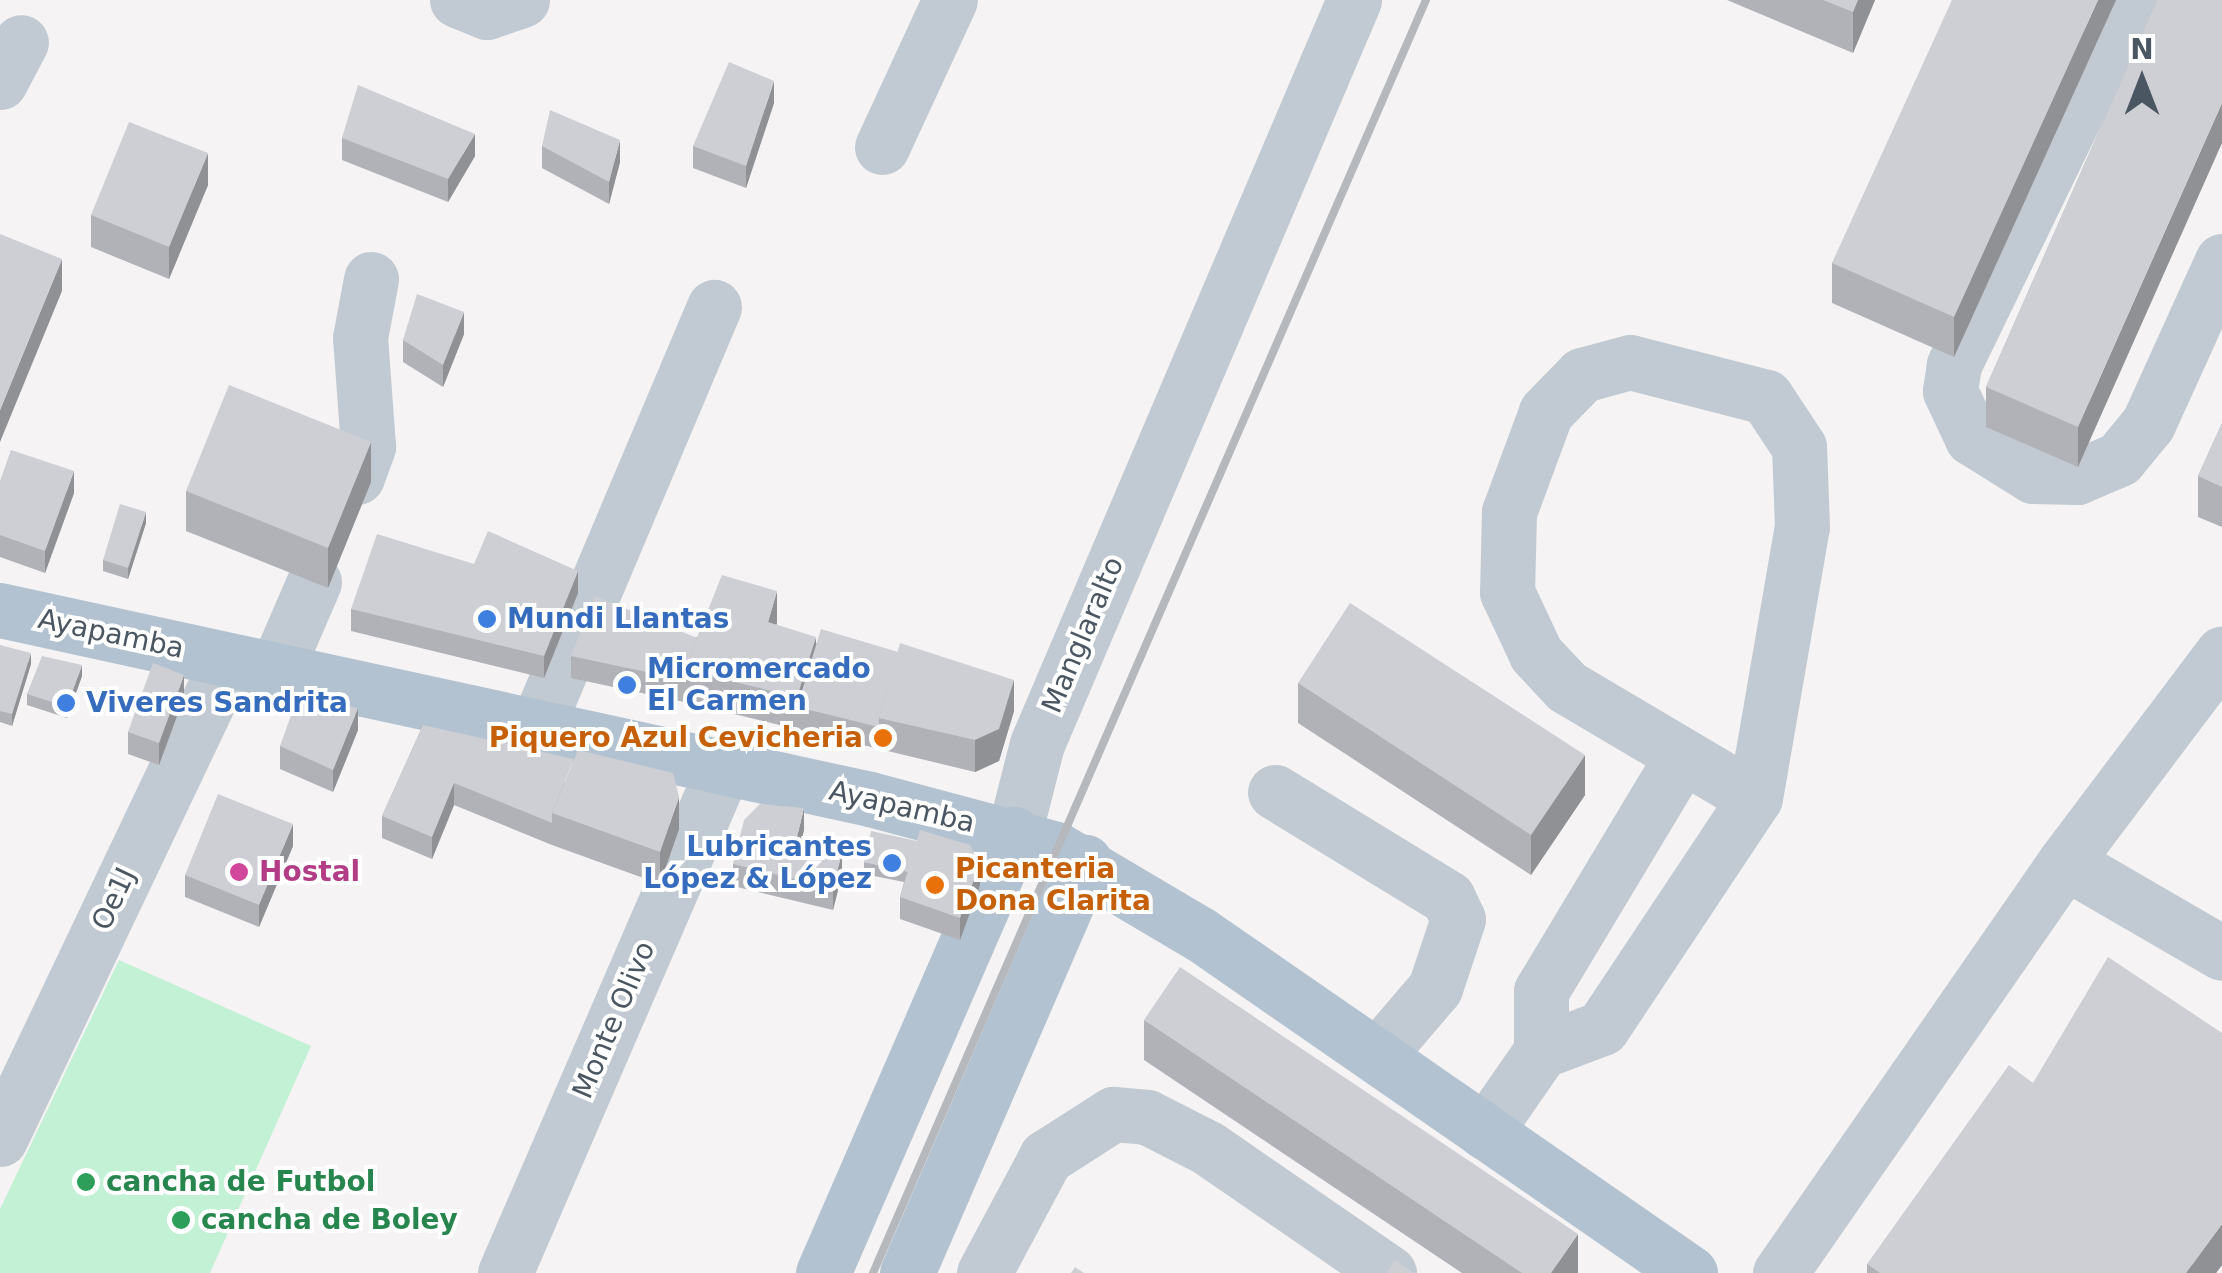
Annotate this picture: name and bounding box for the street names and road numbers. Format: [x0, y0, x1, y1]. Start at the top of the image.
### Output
street label: Manglaralto [1035, 552, 1131, 718]
street label: Ayapamba [35, 602, 187, 666]
street label: Ayapamba [826, 774, 978, 840]
street label: Oe1J [85, 862, 143, 936]
street label: Monte Olivo [566, 936, 662, 1104]

